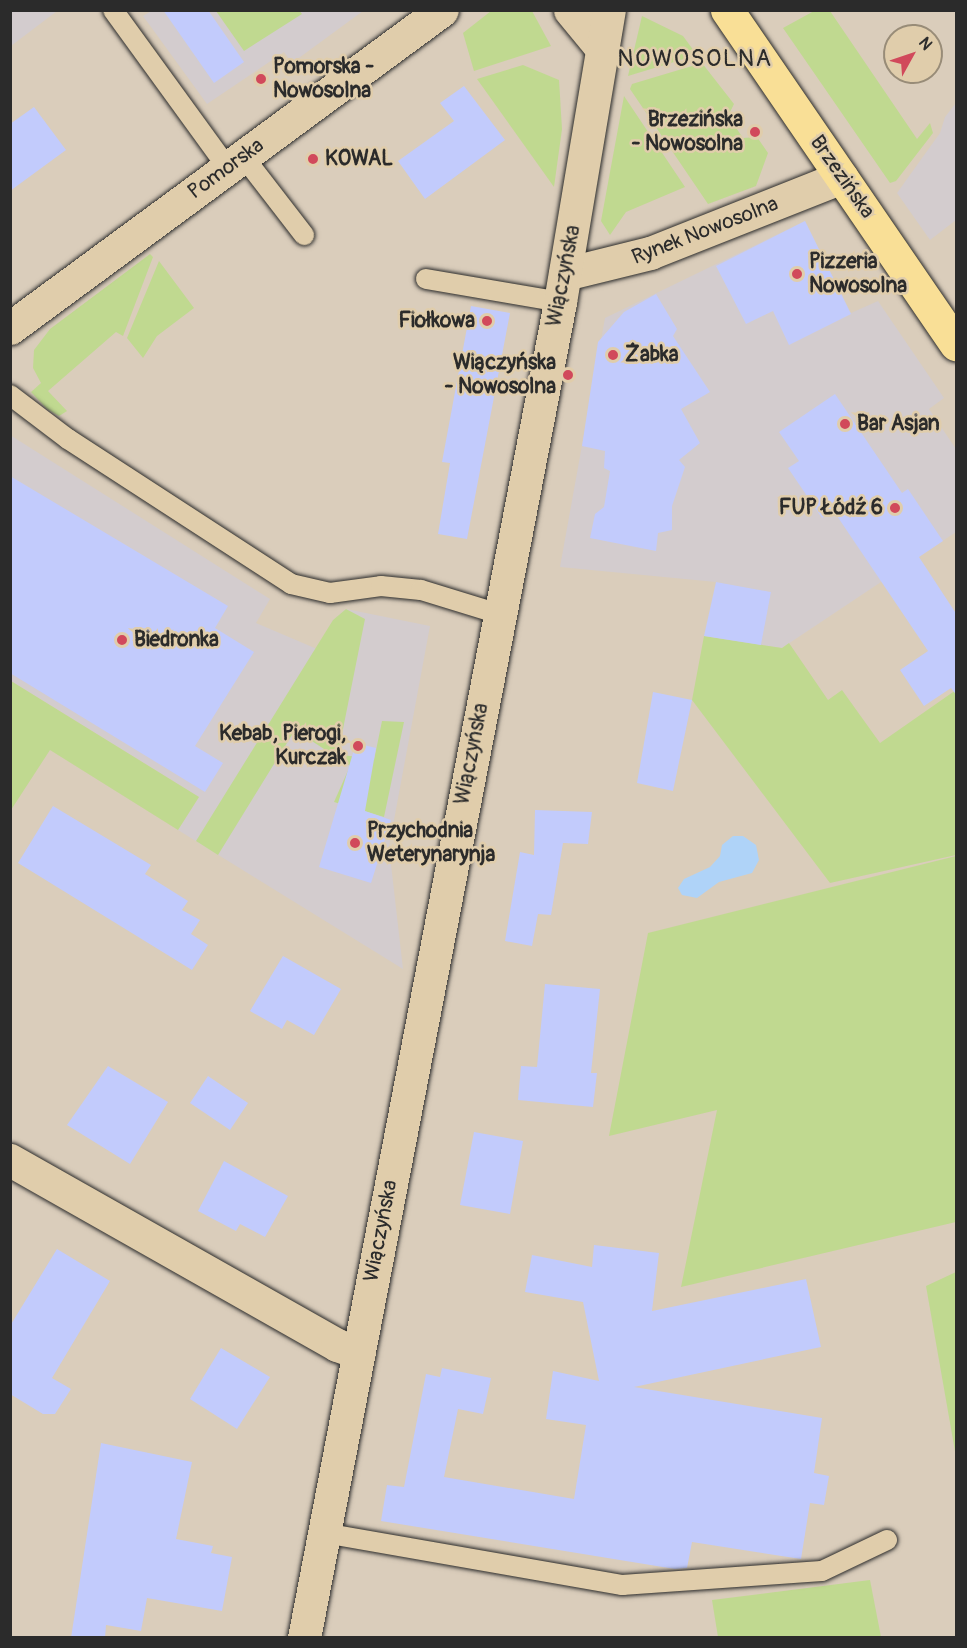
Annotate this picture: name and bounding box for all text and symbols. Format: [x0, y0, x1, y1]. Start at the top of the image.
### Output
north arrow [883, 24, 943, 84]
text: N [914, 33, 936, 54]
district label: NOWOSOLNA [617, 45, 773, 73]
place label: Pomorska - Nowosolna [273, 54, 374, 104]
marker: Pomorska - Nowosolna [254, 72, 268, 86]
place label: Brzezińska - Nowosolna [631, 107, 743, 157]
marker: Brzezińska - Nowosolna [748, 125, 762, 139]
street label: Brzezińska [804, 131, 880, 223]
street label: Pomorska [183, 133, 269, 205]
place label: KOWAL [325, 146, 393, 172]
marker: KOWAL [306, 152, 320, 166]
street label: Rynek Nowosolna [628, 192, 782, 270]
street label: Wiączyńska [542, 223, 586, 329]
place label: Pizzeria Nowosolna [809, 249, 907, 299]
marker: Pizzeria Nowosolna [790, 267, 804, 281]
place label: Fiołkowa [398, 308, 475, 334]
marker: Fiołkowa [480, 314, 494, 328]
place label: Żabka [625, 342, 679, 368]
marker: Żabka [606, 348, 620, 362]
place label: Wiączyńska - Nowosolna [444, 350, 556, 400]
marker: Wiączyńska - Nowosolna [561, 368, 575, 382]
place label: Bar Asjan [857, 411, 940, 437]
marker: Bar Asjan [838, 417, 852, 431]
place label: FUP Łódź 6 [779, 495, 883, 521]
marker: FUP Łódź 6 [888, 501, 902, 515]
place label: Biedronka [134, 627, 219, 653]
marker: Biedronka [115, 633, 129, 647]
street label: Wiączyńska [450, 701, 494, 807]
place label: Kebab, Pierogi, Kurczak [219, 721, 346, 771]
marker: Kebab, Pierogi, Kurczak [351, 739, 365, 753]
place label: Przychodnia Weterynarynja [367, 818, 495, 868]
marker: Przychodnia Weterynarynja [348, 836, 362, 850]
street label: Wiączyńska [359, 1178, 403, 1284]

